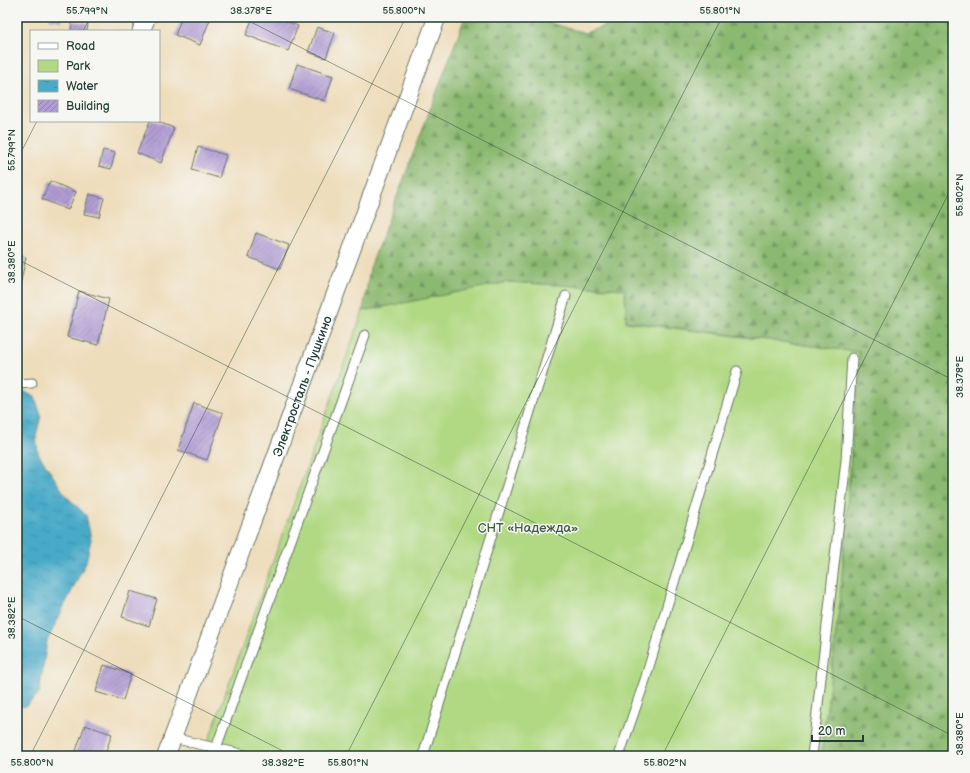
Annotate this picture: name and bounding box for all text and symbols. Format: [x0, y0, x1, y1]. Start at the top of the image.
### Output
text: 55.799°N [66, 5, 108, 17]
text: 38.378°E [230, 5, 272, 17]
text: 55.800°N [382, 5, 426, 17]
text: 55.801°N [699, 5, 741, 17]
legend [30, 30, 160, 122]
text: Road [66, 39, 95, 54]
text: Park [66, 59, 90, 74]
text: Water [66, 79, 98, 94]
text: Building [66, 99, 110, 114]
text: 55.799°N [6, 129, 18, 171]
text: 55.802°N [954, 174, 966, 216]
text: 38.380°E [6, 240, 18, 284]
street label: Электросталь - Пушкино [269, 313, 336, 459]
text: 38.378°E [954, 356, 966, 398]
park label: СНТ «Надежда» [478, 520, 578, 536]
text: 38.382°E [6, 596, 18, 639]
text: 38.380°E [954, 712, 966, 756]
scale bar [812, 717, 863, 743]
text: 20 m [818, 724, 845, 739]
text: 55.800°N [10, 757, 54, 769]
text: 38.382°E [262, 757, 305, 769]
text: 55.801°N [327, 757, 369, 769]
text: 55.802°N [644, 757, 686, 769]

